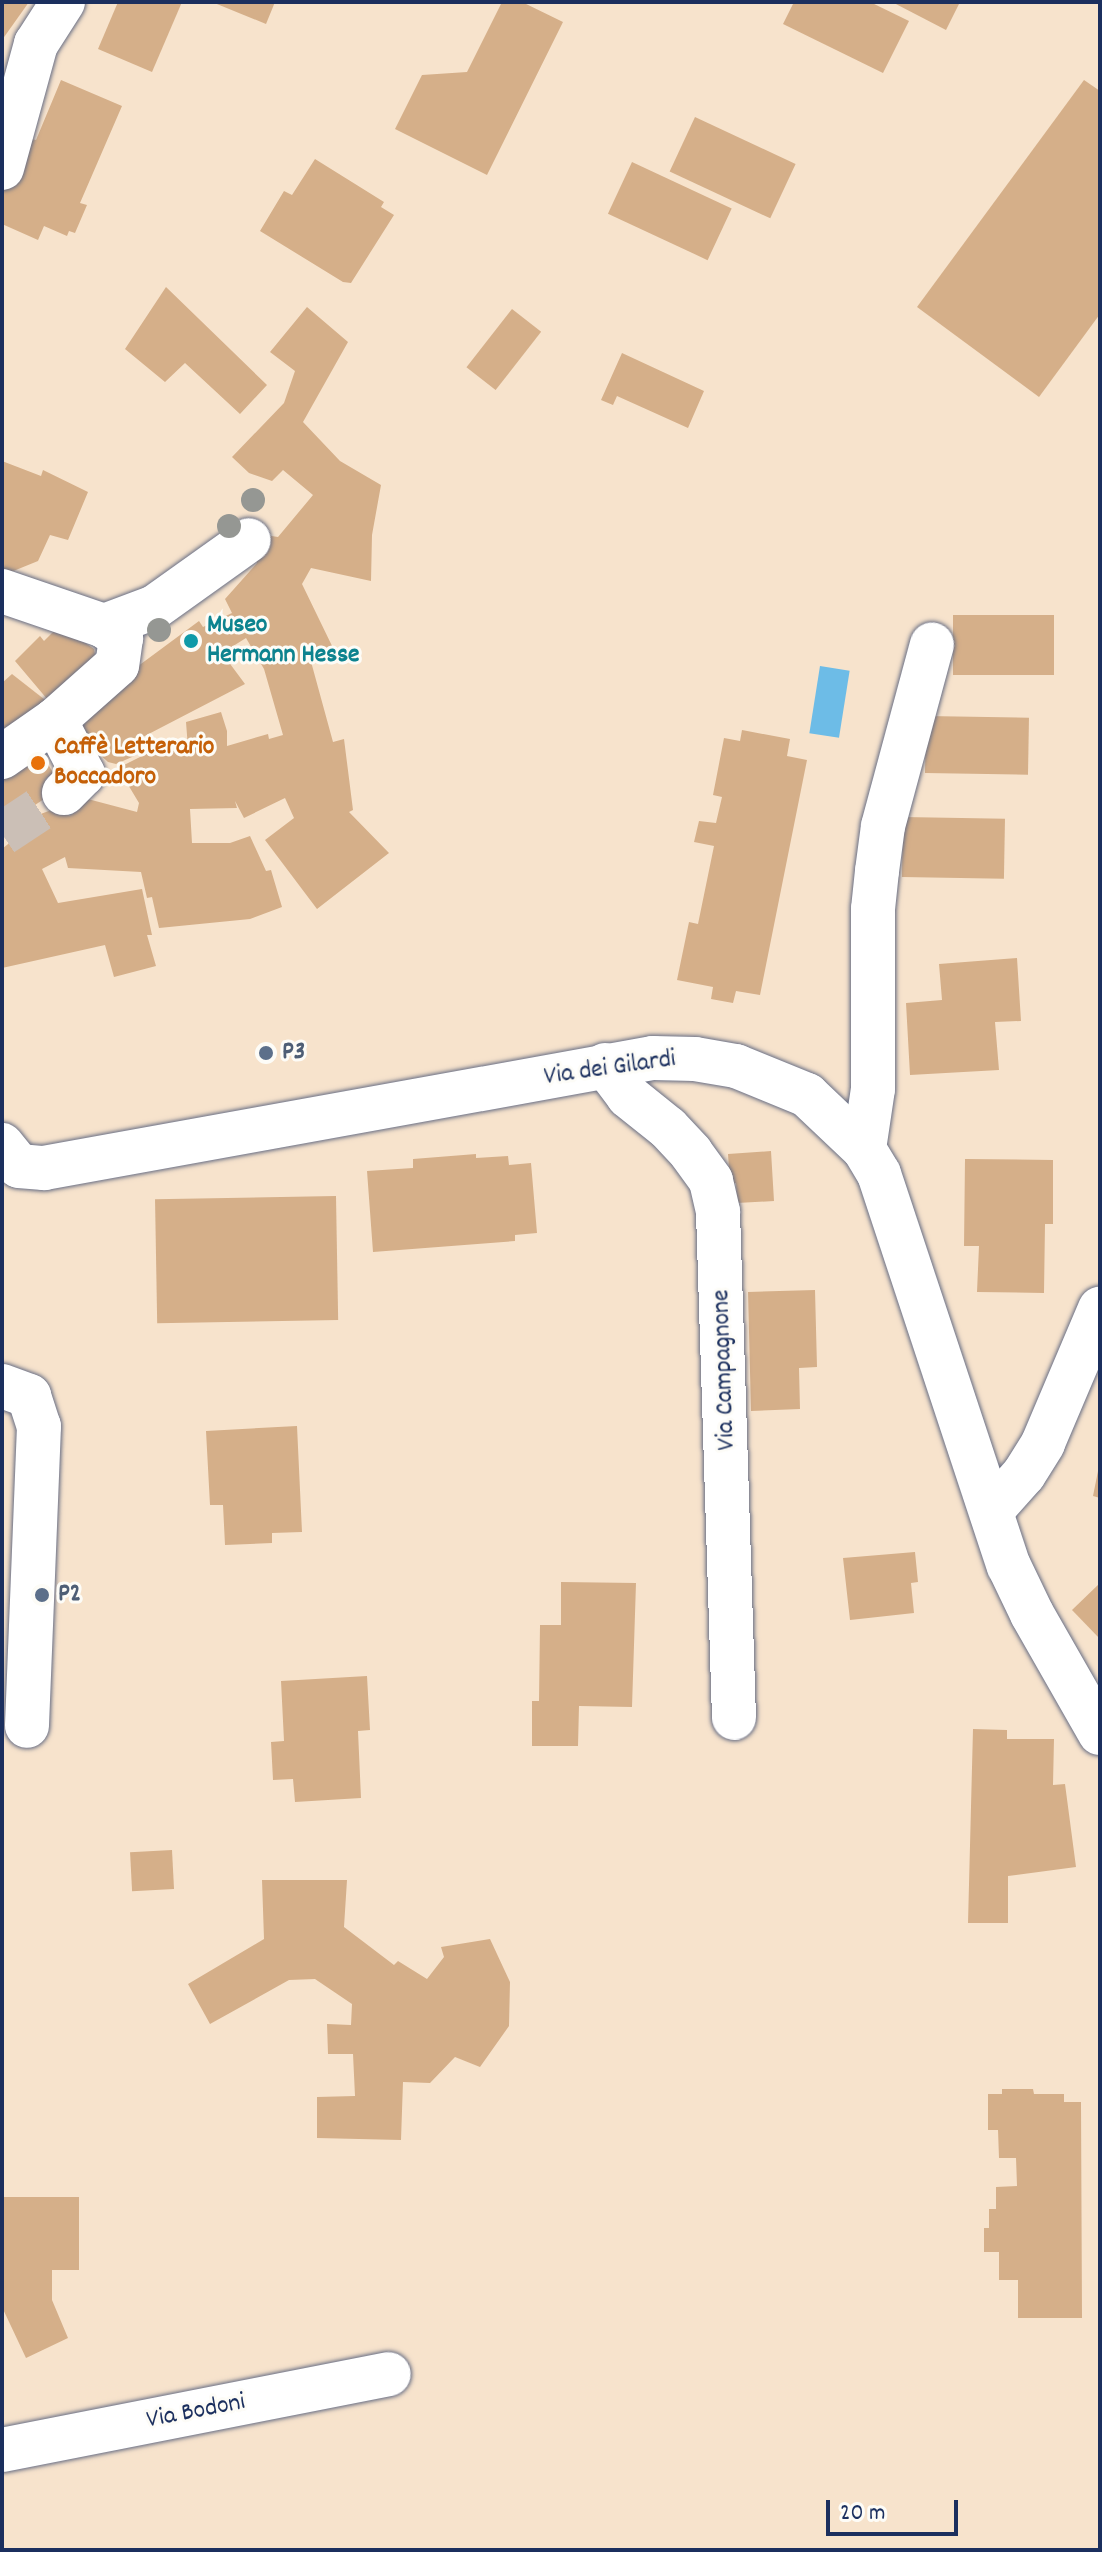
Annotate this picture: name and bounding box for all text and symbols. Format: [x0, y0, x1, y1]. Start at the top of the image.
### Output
place label: Museo Hermann Hesse [207, 610, 360, 672]
marker: Museo Hermann Hesse [182, 632, 200, 650]
place label: Caffè Letterario Boccadoro [54, 732, 214, 794]
marker: Caffè Letterario Boccadoro [29, 754, 47, 772]
place label: P3 [282, 1037, 305, 1069]
marker: P3 [257, 1044, 275, 1062]
street label: Via dei Gilardi [542, 1044, 678, 1094]
street label: Via Campagnone [707, 1289, 743, 1451]
place label: P2 [58, 1579, 81, 1611]
marker: P2 [33, 1586, 51, 1604]
street label: Via Bodoni [144, 2387, 248, 2437]
scale bar [830, 2484, 962, 2534]
text: 20 m [840, 2497, 886, 2531]

